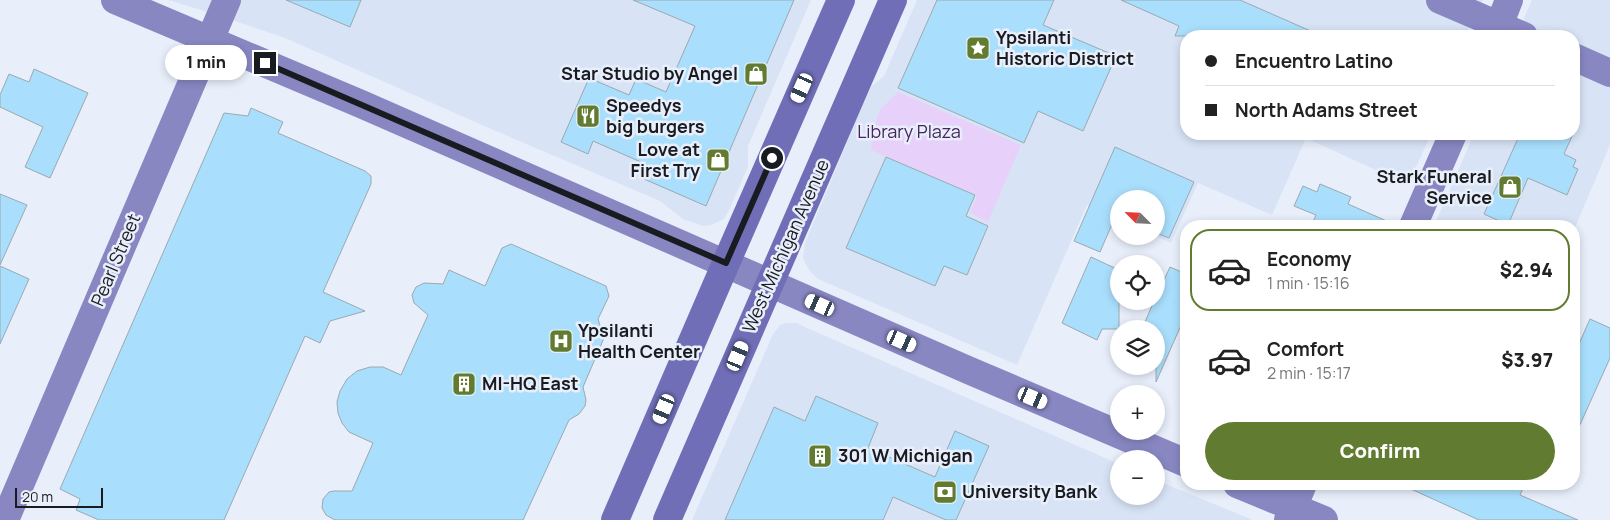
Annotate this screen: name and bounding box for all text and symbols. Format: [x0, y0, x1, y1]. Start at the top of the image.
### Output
place label: Ypsilanti Historic District [996, 25, 1134, 70]
place icon: Ypsilanti Historic District [965, 35, 991, 61]
callout: 1 min [165, 46, 248, 80]
text: Encuentro Latino [1235, 48, 1393, 74]
text: 1 min [186, 51, 226, 73]
route end [254, 52, 276, 74]
place label: Star Studio by Angel [561, 61, 738, 85]
shop icon: Star Studio by Angel [743, 61, 769, 87]
car [789, 71, 814, 105]
place label: Speedys big burgers [606, 93, 705, 138]
text: North Adams Street [1235, 97, 1418, 123]
restaurant icon: Speedys big burgers [575, 103, 601, 129]
park label: Library Plaza [857, 119, 961, 143]
place label: Love at First Try [631, 137, 700, 182]
shop icon: Love at First Try [705, 147, 731, 173]
route start [761, 147, 783, 169]
street label: West Michigan Avenue [736, 155, 834, 336]
place label: Stark Funeral Service [1377, 164, 1492, 209]
shop icon: Stark Funeral Service [1497, 174, 1523, 200]
north arrow [1110, 190, 1165, 245]
map controls [1110, 190, 1165, 505]
street label: Pearl Street [85, 210, 145, 310]
text: Economy [1267, 246, 1351, 272]
icon: car [1207, 248, 1252, 293]
button: locate [1110, 255, 1165, 310]
text: $2.94 [1500, 257, 1553, 283]
text: 1 min · 15:16 [1267, 272, 1350, 294]
car [803, 292, 836, 318]
place label: Ypsilanti Health Center [578, 318, 700, 363]
button: layers [1110, 320, 1165, 375]
hospital icon: Ypsilanti Health Center [548, 328, 574, 354]
car [885, 328, 918, 354]
text: Comfort [1267, 336, 1344, 362]
icon: car [1207, 338, 1252, 383]
car [725, 339, 750, 373]
text: $3.97 [1501, 347, 1553, 373]
text: 2 min · 15:17 [1267, 362, 1351, 384]
building icon: MI-HQ East [451, 371, 477, 397]
place label: MI-HQ East [482, 371, 579, 395]
car [1016, 385, 1049, 411]
button: + [1110, 385, 1165, 440]
car [651, 392, 676, 426]
button: Confirm [1205, 422, 1555, 480]
building icon: 301 W Michigan [807, 443, 833, 469]
place label: 301 W Michigan [838, 443, 973, 467]
button: − [1110, 450, 1165, 505]
bank icon: University Bank [932, 479, 958, 505]
place label: University Bank [962, 479, 1098, 503]
scale bar [15, 485, 102, 508]
text: 20 m [22, 487, 53, 506]

